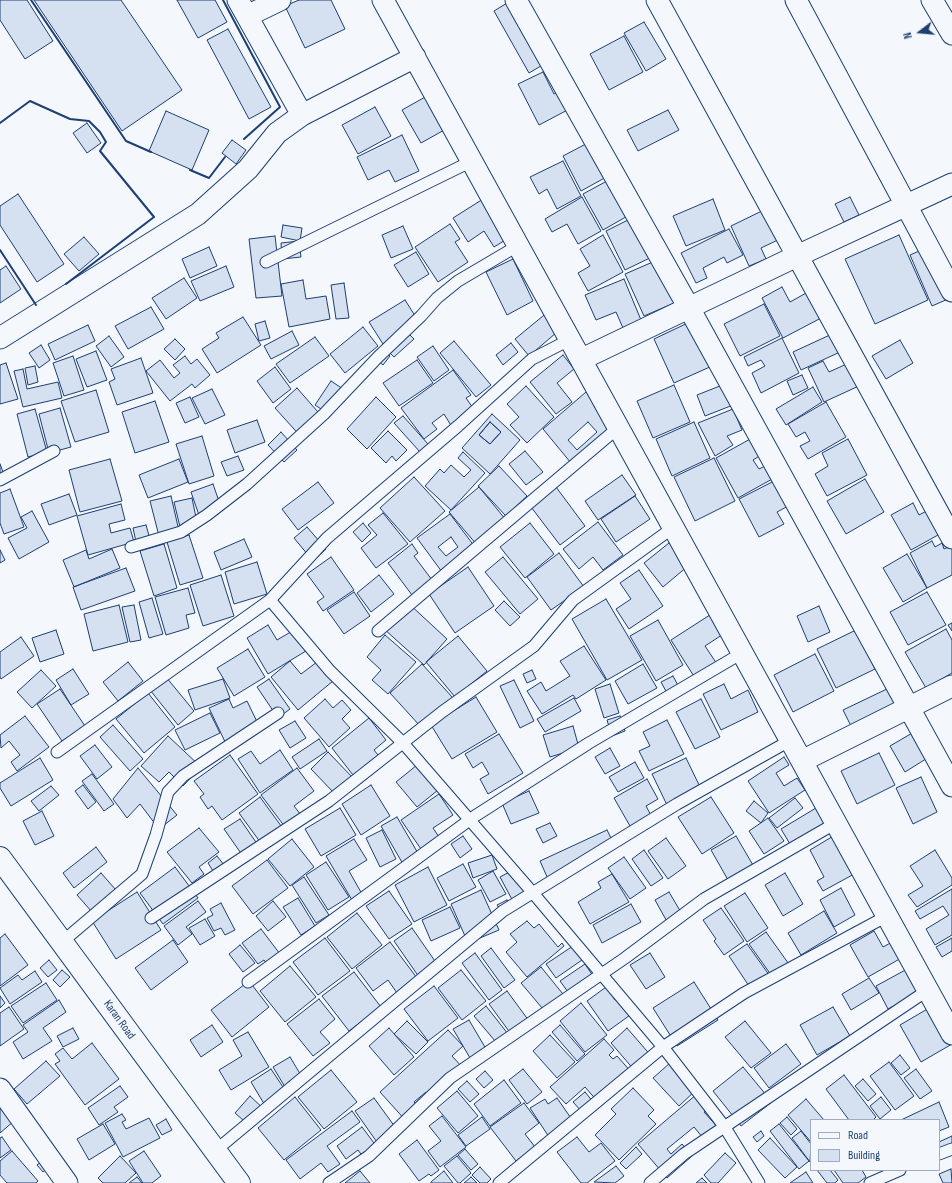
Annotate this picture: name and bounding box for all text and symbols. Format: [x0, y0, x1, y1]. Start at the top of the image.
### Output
north arrow [900, 12, 940, 52]
text: N [901, 31, 915, 40]
street label: Karan Road [100, 998, 138, 1042]
legend [810, 1119, 940, 1171]
text: Road [848, 1128, 868, 1143]
text: Building [848, 1148, 880, 1163]

